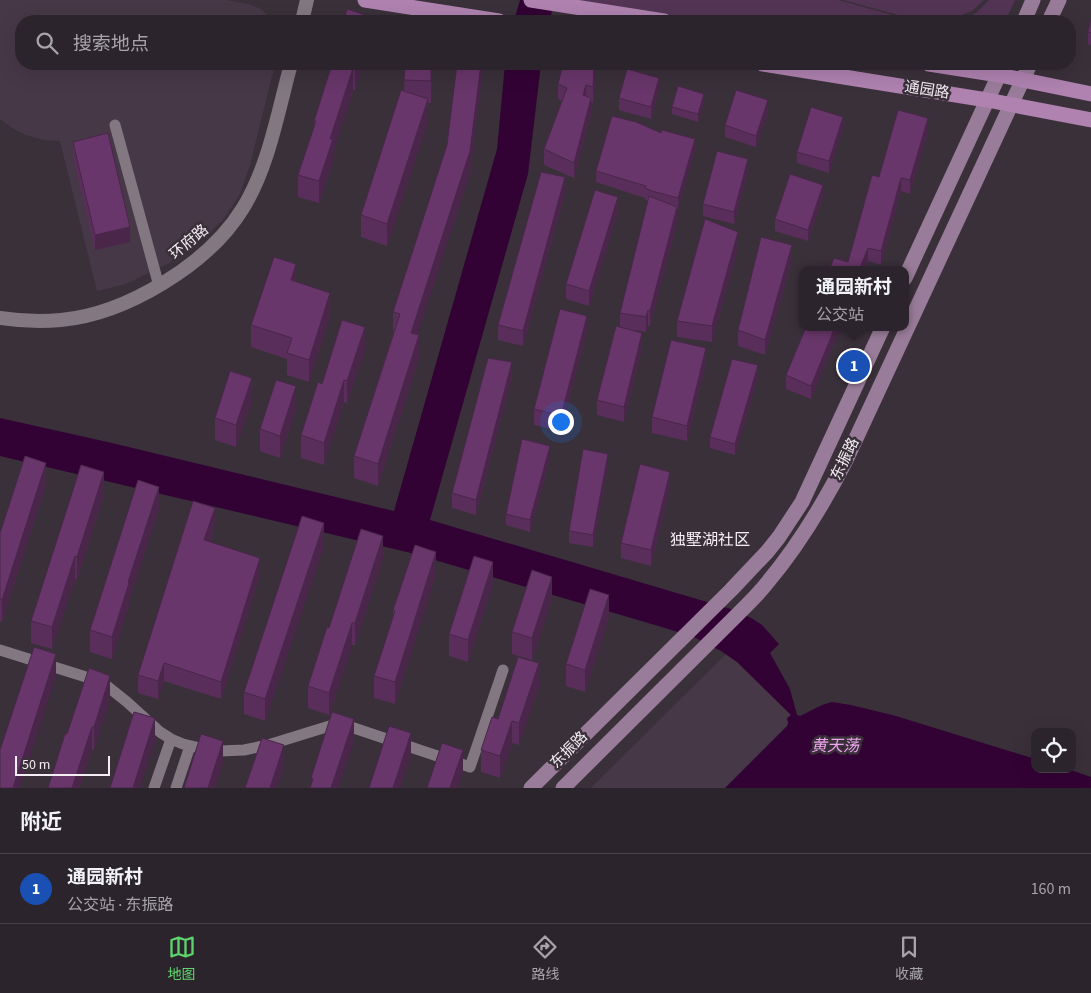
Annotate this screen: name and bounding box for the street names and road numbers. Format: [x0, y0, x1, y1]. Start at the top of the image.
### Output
street label: 通园路 [903, 76, 951, 104]
street label: 环府路 [165, 219, 213, 265]
street label: 东振路 [826, 434, 864, 484]
street label: 东振路 [546, 727, 592, 773]

